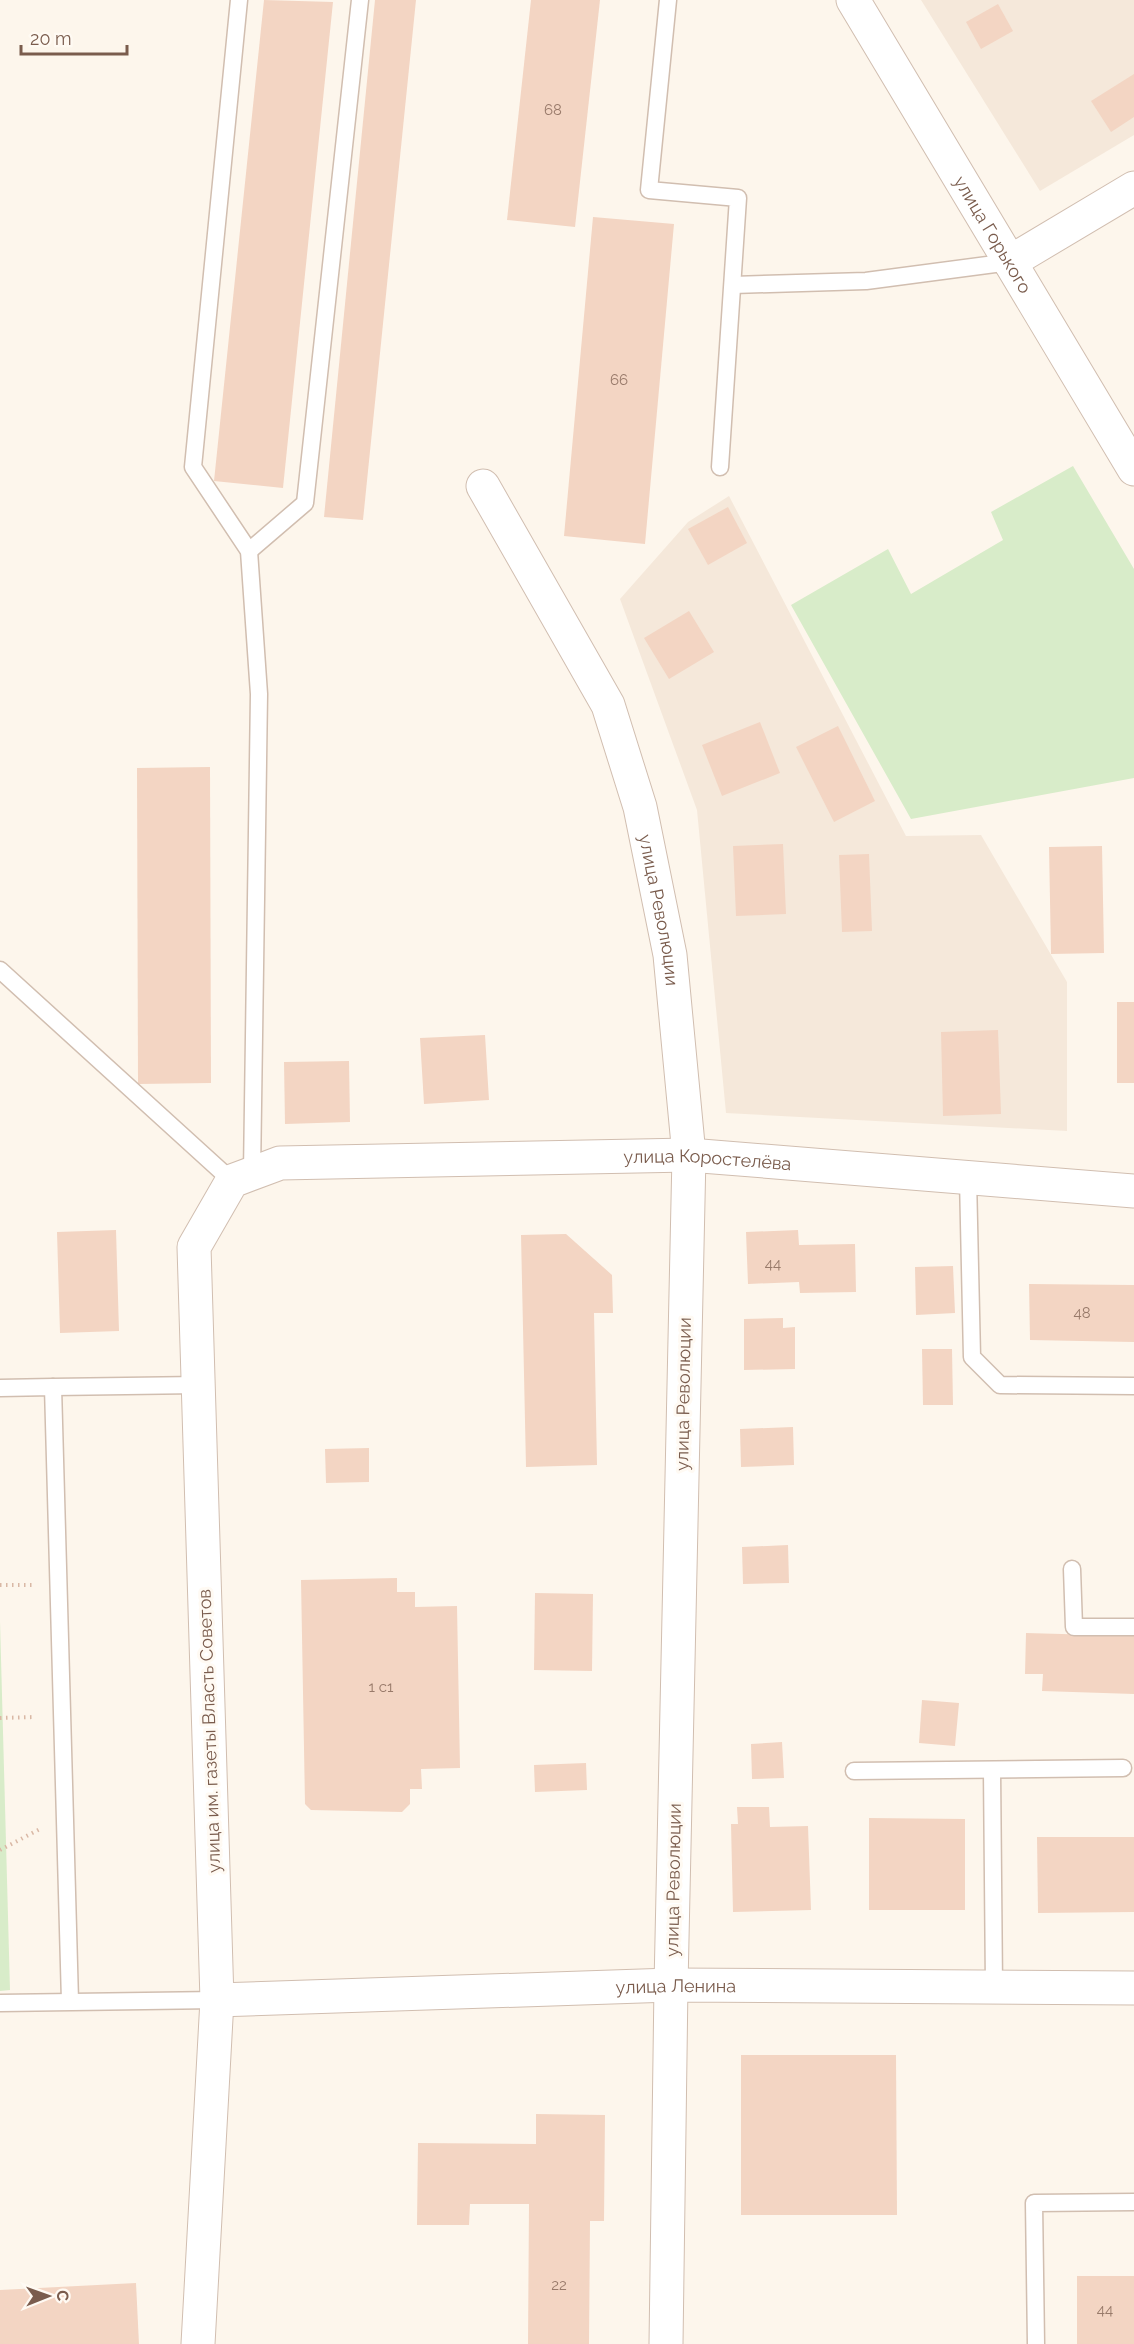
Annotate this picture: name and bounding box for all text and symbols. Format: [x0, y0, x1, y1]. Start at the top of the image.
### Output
scale bar [21, 18, 128, 56]
text: 20 m [30, 28, 72, 49]
house number: 68 [544, 101, 562, 119]
street label: улица Горького [950, 172, 1037, 297]
house number: 66 [610, 371, 628, 389]
street label: улица Революции [635, 832, 683, 987]
street label: улица Коростелёва [623, 1144, 792, 1174]
house number: 44 [765, 1255, 781, 1273]
house number: 48 [1073, 1304, 1091, 1322]
street label: улица Революции [671, 1317, 695, 1471]
street label: улица им. газеты Власть Советов [194, 1589, 224, 1873]
house number: 1 с1 [369, 1678, 394, 1696]
street label: улица Революции [661, 1803, 685, 1957]
street label: улица Ленина [615, 1974, 736, 1997]
north arrow [18, 2266, 78, 2326]
house number: 22 [551, 2276, 567, 2294]
text: С [53, 2290, 72, 2301]
house number: 44 [1097, 2301, 1113, 2319]

